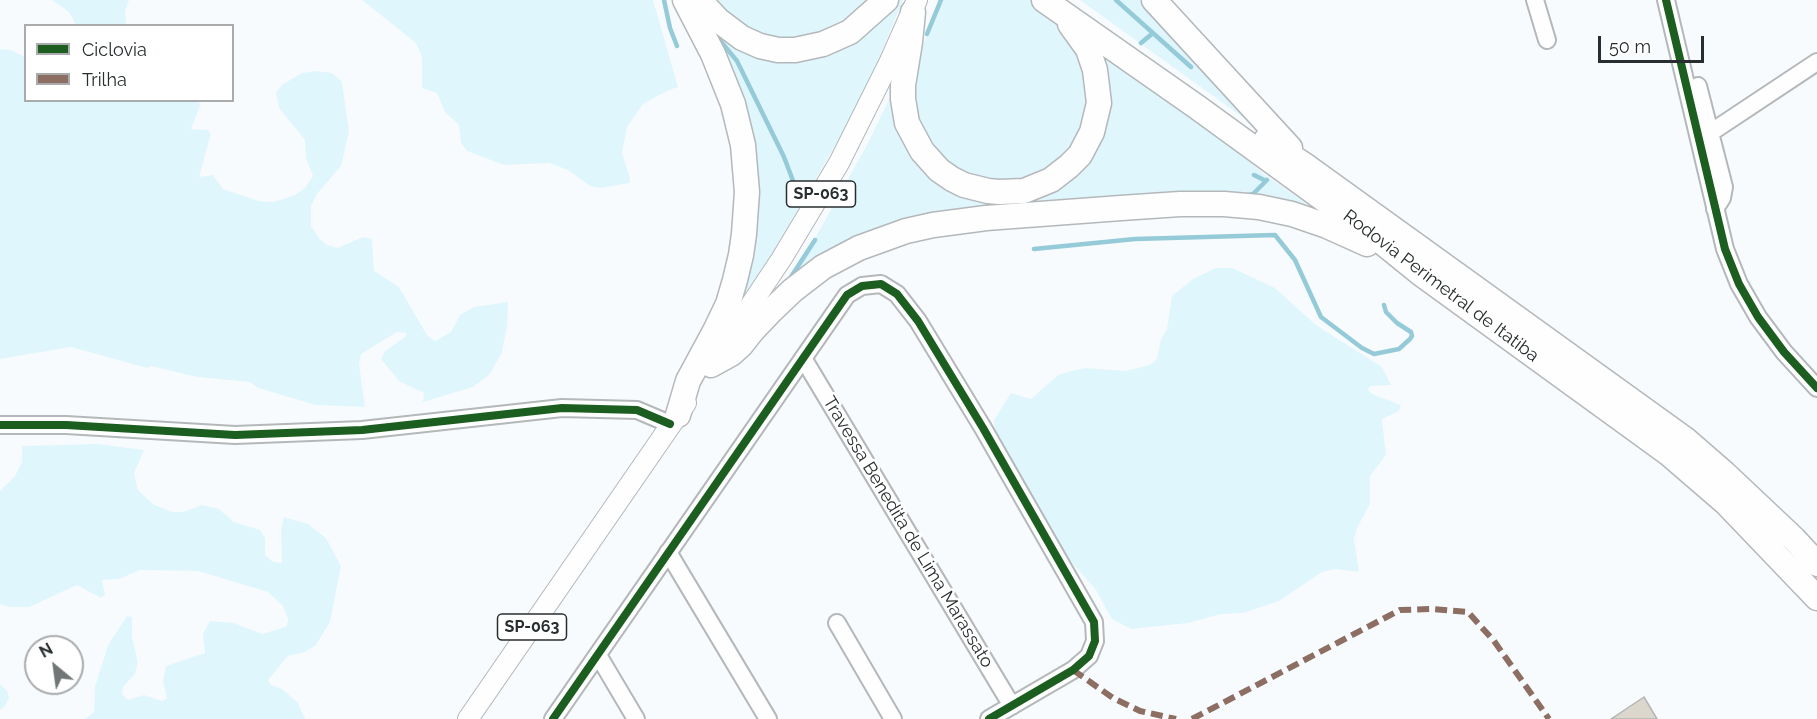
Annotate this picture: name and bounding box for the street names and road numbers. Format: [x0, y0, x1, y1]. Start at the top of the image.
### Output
road number: SP-063 [786, 181, 856, 207]
street label: Rodovia Perimetral de Itatiba [1339, 205, 1543, 367]
street label: Travessa Benedita de Lima Marassato [818, 392, 998, 672]
road number: SP-063 [498, 614, 566, 640]

